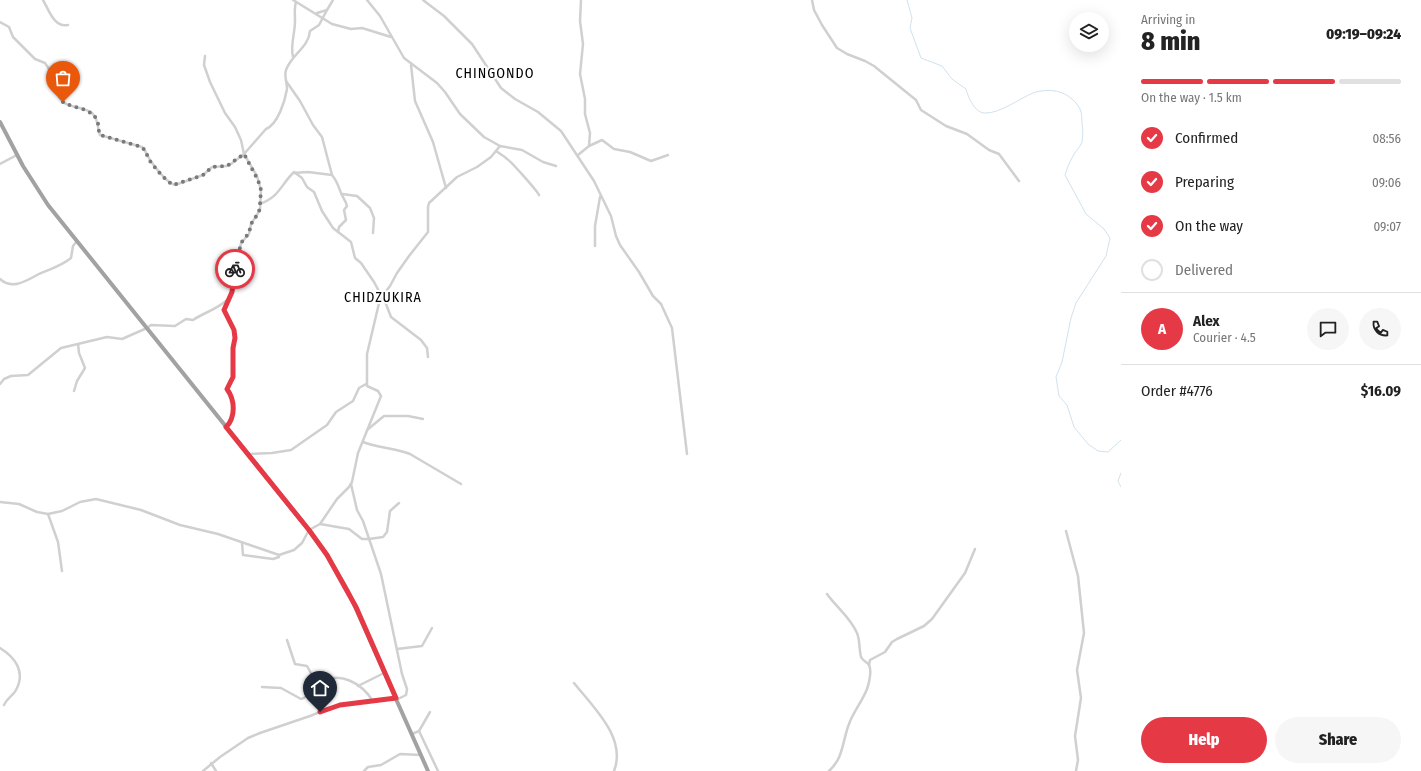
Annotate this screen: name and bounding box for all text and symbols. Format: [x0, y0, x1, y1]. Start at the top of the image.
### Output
map controls [1069, 12, 1109, 52]
button: layers [1069, 12, 1109, 52]
text: Arriving in [1141, 12, 1195, 27]
text: 09:19–09:24 [1326, 25, 1401, 43]
text: 8 min [1141, 26, 1200, 57]
pin [46, 61, 80, 102]
district label: CHINGONDO [456, 65, 535, 82]
icon: bag [52, 67, 74, 89]
text: On the way · 1.5 km [1141, 90, 1242, 105]
icon: check [1141, 127, 1163, 149]
text: Confirmed [1175, 129, 1238, 147]
text: 08:56 [1373, 131, 1401, 146]
icon: check [1141, 171, 1163, 193]
text: Preparing [1175, 173, 1234, 191]
text: 09:06 [1372, 175, 1401, 190]
icon: check [1141, 215, 1163, 237]
text: On the way [1175, 217, 1243, 235]
text: 09:07 [1373, 219, 1401, 234]
courier [215, 249, 255, 289]
icon: bike [224, 258, 246, 280]
text: Delivered [1175, 261, 1233, 279]
district label: CHIDZUKIRA [344, 289, 422, 306]
button: chat [1307, 308, 1349, 350]
button: phone [1359, 308, 1401, 350]
text: Alex [1193, 312, 1220, 330]
text: A [1158, 320, 1166, 338]
text: Courier · 4.5 [1193, 330, 1256, 345]
text: Order #4776 [1141, 382, 1213, 400]
text: $16.09 [1361, 382, 1401, 400]
pin [303, 671, 337, 712]
icon: home [309, 677, 331, 699]
button: Help [1141, 717, 1267, 763]
button: Share [1275, 717, 1401, 763]

